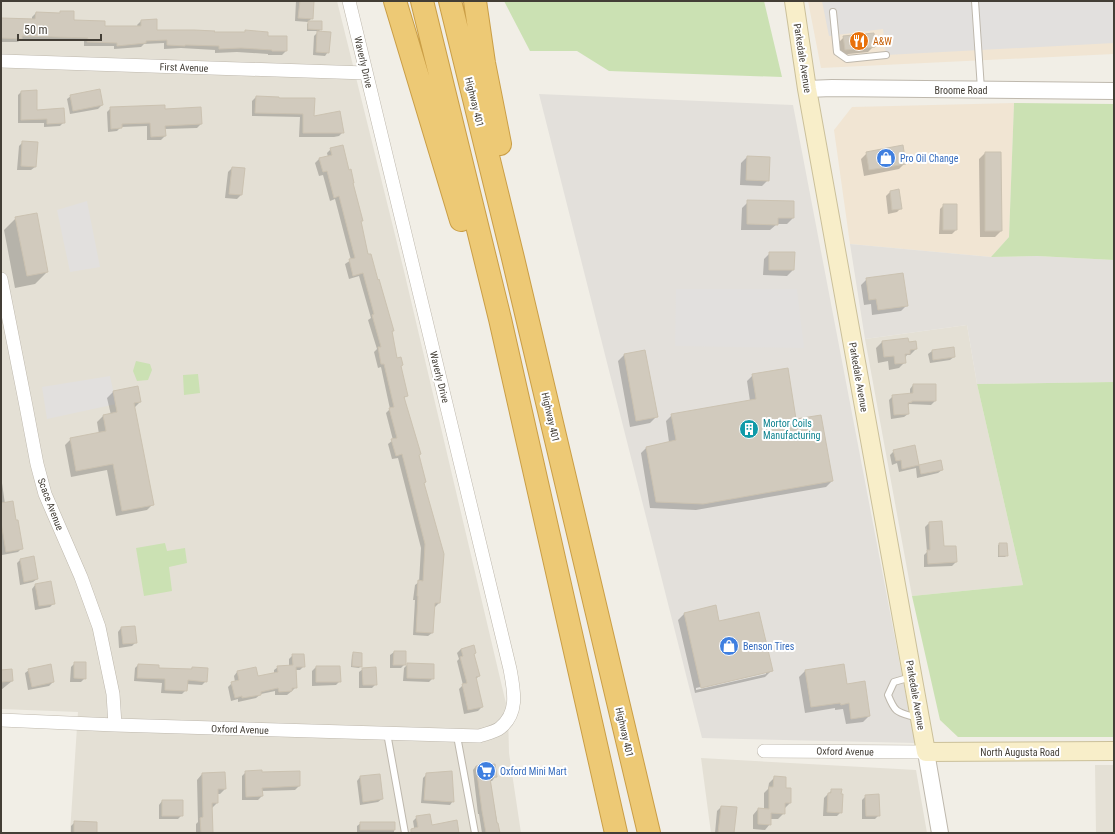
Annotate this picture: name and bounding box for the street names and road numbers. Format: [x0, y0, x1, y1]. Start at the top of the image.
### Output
street label: Parkedale Avenue [792, 23, 813, 94]
street label: Waverly Drive [352, 35, 375, 89]
street label: First Avenue [159, 61, 209, 74]
street label: Highway 401 [463, 76, 486, 128]
street label: Broome Road [934, 85, 988, 96]
street label: Parkedale Avenue [847, 342, 870, 413]
street label: Waverly Drive [428, 350, 451, 404]
street label: Highway 401 [539, 391, 562, 443]
street label: Scace Avenue [36, 477, 66, 532]
street label: Parkedale Avenue [904, 660, 927, 731]
street label: Highway 401 [613, 706, 636, 758]
street label: Oxford Avenue [211, 723, 269, 736]
street label: Oxford Avenue [816, 745, 874, 758]
street label: North Augusta Road [980, 747, 1060, 758]

